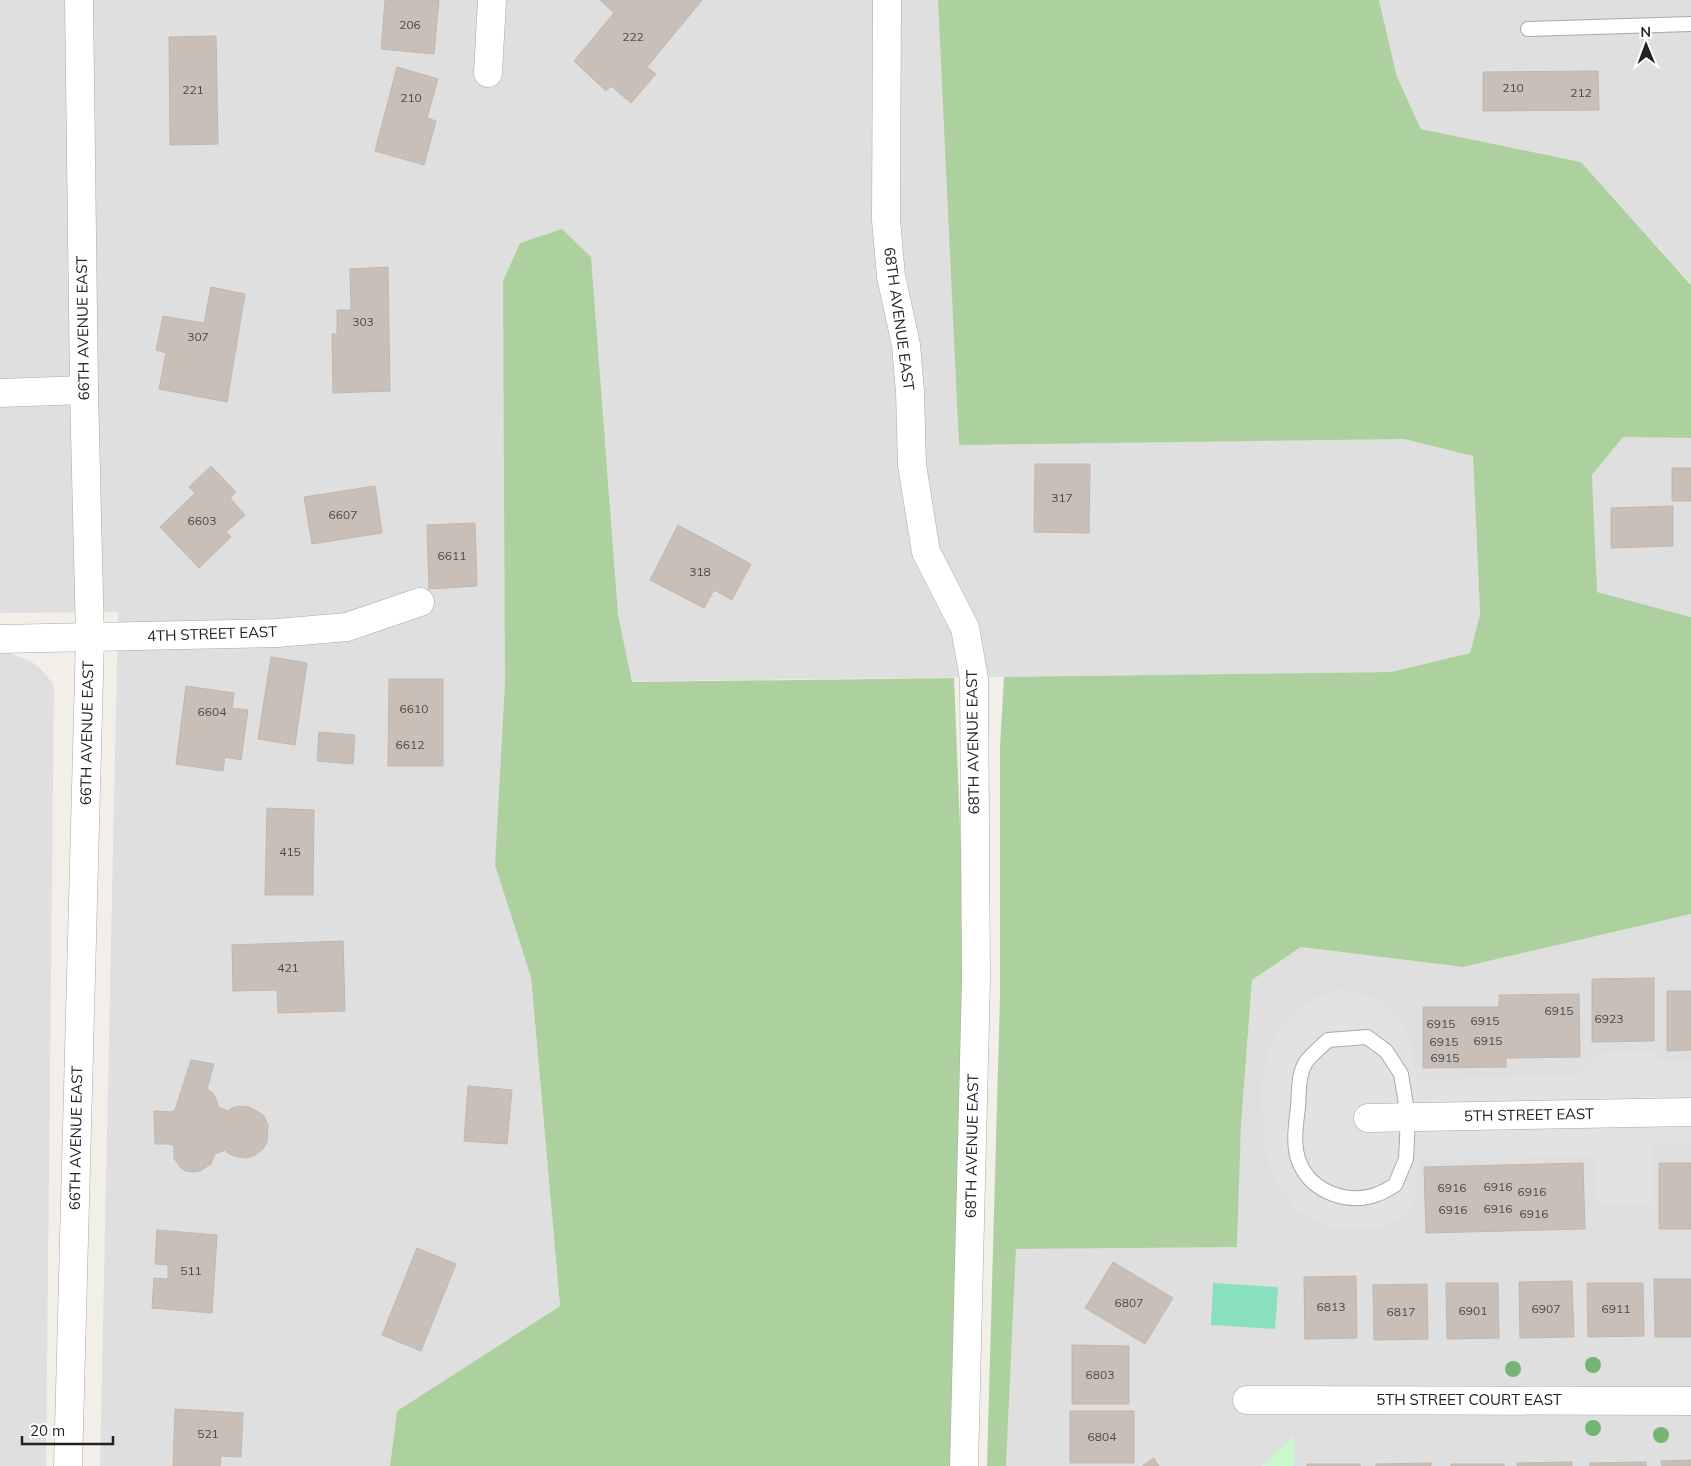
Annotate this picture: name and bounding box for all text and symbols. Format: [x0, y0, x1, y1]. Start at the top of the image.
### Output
house number: 206 [399, 17, 421, 32]
north arrow [1621, 20, 1671, 70]
text: N [1640, 23, 1651, 41]
house number: 222 [622, 29, 644, 44]
house number: 210 [1502, 80, 1524, 95]
house number: 221 [182, 82, 204, 97]
house number: 212 [1570, 85, 1592, 100]
house number: 210 [400, 90, 422, 105]
street label: 68TH AVENUE EAST [880, 246, 919, 392]
street label: 66TH AVENUE EAST [72, 256, 93, 400]
house number: 303 [352, 314, 374, 329]
house number: 307 [187, 329, 209, 344]
house number: 317 [1051, 490, 1073, 505]
house number: 6607 [329, 507, 357, 522]
house number: 6603 [188, 513, 216, 528]
house number: 6611 [438, 548, 466, 563]
house number: 318 [689, 564, 711, 579]
street label: 4TH STREET EAST [147, 622, 277, 645]
street label: 66TH AVENUE EAST [76, 661, 97, 805]
street label: 68TH AVENUE EAST [962, 670, 983, 814]
house number: 6610 [400, 701, 428, 716]
house number: 6604 [198, 704, 226, 719]
house number: 6612 [396, 737, 424, 752]
house number: 415 [279, 844, 301, 859]
house number: 421 [277, 960, 299, 975]
house number: 6915 [1545, 1003, 1573, 1018]
house number: 6923 [1595, 1011, 1623, 1026]
house number: 6915 [1471, 1013, 1499, 1028]
house number: 6915 [1427, 1016, 1455, 1031]
house number: 6915 [1474, 1033, 1502, 1048]
house number: 6915 [1430, 1034, 1458, 1049]
house number: 6915 [1431, 1050, 1459, 1065]
street label: 66TH AVENUE EAST [65, 1066, 86, 1210]
street label: 68TH AVENUE EAST [961, 1074, 982, 1218]
street label: 5TH STREET EAST [1464, 1104, 1594, 1125]
house number: 6916 [1484, 1179, 1512, 1194]
house number: 6916 [1438, 1180, 1466, 1195]
house number: 6916 [1518, 1184, 1546, 1199]
house number: 6916 [1484, 1201, 1512, 1216]
house number: 6916 [1439, 1202, 1467, 1217]
house number: 6916 [1520, 1206, 1548, 1221]
house number: 511 [180, 1263, 202, 1278]
house number: 6807 [1115, 1295, 1143, 1310]
house number: 6813 [1317, 1299, 1345, 1314]
house number: 6907 [1532, 1301, 1560, 1316]
house number: 6911 [1602, 1301, 1630, 1316]
house number: 6901 [1459, 1303, 1487, 1318]
house number: 6817 [1387, 1304, 1415, 1319]
house number: 6803 [1086, 1367, 1114, 1382]
street label: 5TH STREET COURT EAST [1376, 1390, 1562, 1409]
scale bar [22, 1414, 114, 1446]
text: 20 m [30, 1421, 65, 1440]
house number: 521 [197, 1426, 219, 1441]
house number: 6804 [1088, 1429, 1116, 1444]

